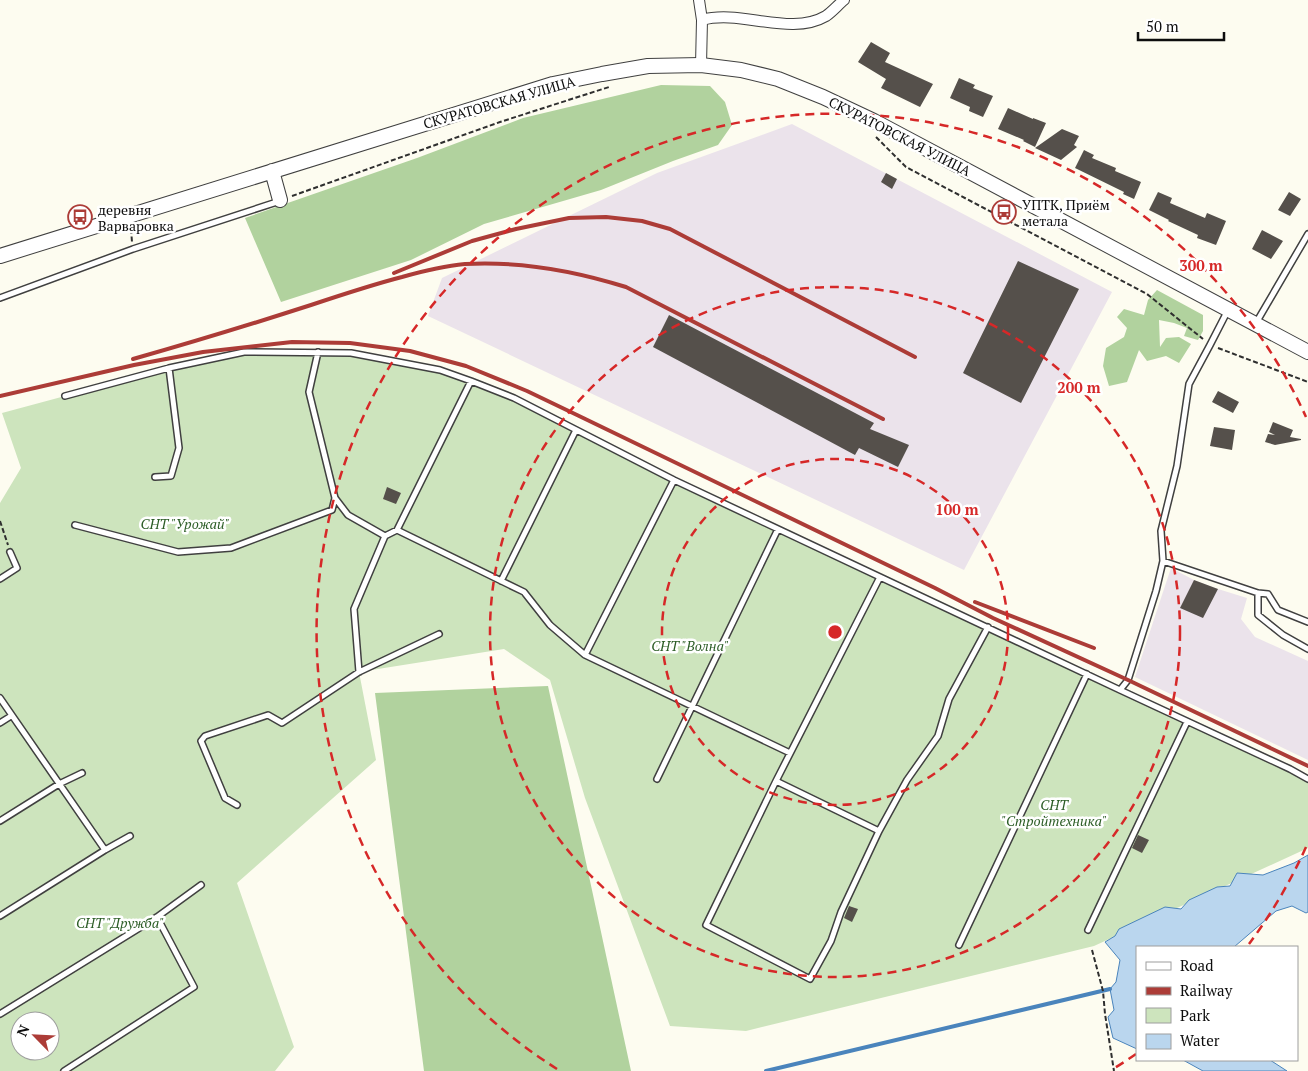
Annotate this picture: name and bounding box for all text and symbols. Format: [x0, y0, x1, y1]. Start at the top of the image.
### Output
scale bar [1138, 10, 1224, 42]
text: 50 m [1146, 16, 1179, 36]
street label: СКУРАТОВСКАЯ УЛИЦА [421, 71, 578, 133]
street label: СКУРАТОВСКАЯ УЛИЦА [826, 92, 975, 180]
place label: УПТК, Приём метала [1022, 195, 1110, 230]
bus stop icon: УПТК, Приём метала [991, 199, 1017, 225]
place label: деревня Варваровка [98, 200, 174, 235]
bus stop icon: деревня Варваровка [67, 204, 93, 230]
text: 300 m [1179, 255, 1223, 275]
text: 200 m [1057, 377, 1101, 397]
text: 100 m [935, 499, 979, 519]
park label: СНТ "Урожай" [141, 514, 230, 533]
centre of rings [826, 623, 844, 641]
park label: СНТ "Волна" [651, 636, 729, 655]
park label: СНТ "Стройтехника" [1001, 795, 1107, 830]
park label: СНТ "Дружба" [76, 913, 164, 932]
legend [1136, 946, 1298, 1061]
text: Road [1180, 955, 1213, 975]
text: Railway [1180, 980, 1233, 1000]
text: Park [1180, 1005, 1210, 1025]
north arrow [10, 1011, 60, 1061]
text: N [12, 1021, 34, 1039]
text: Water [1180, 1030, 1220, 1050]

